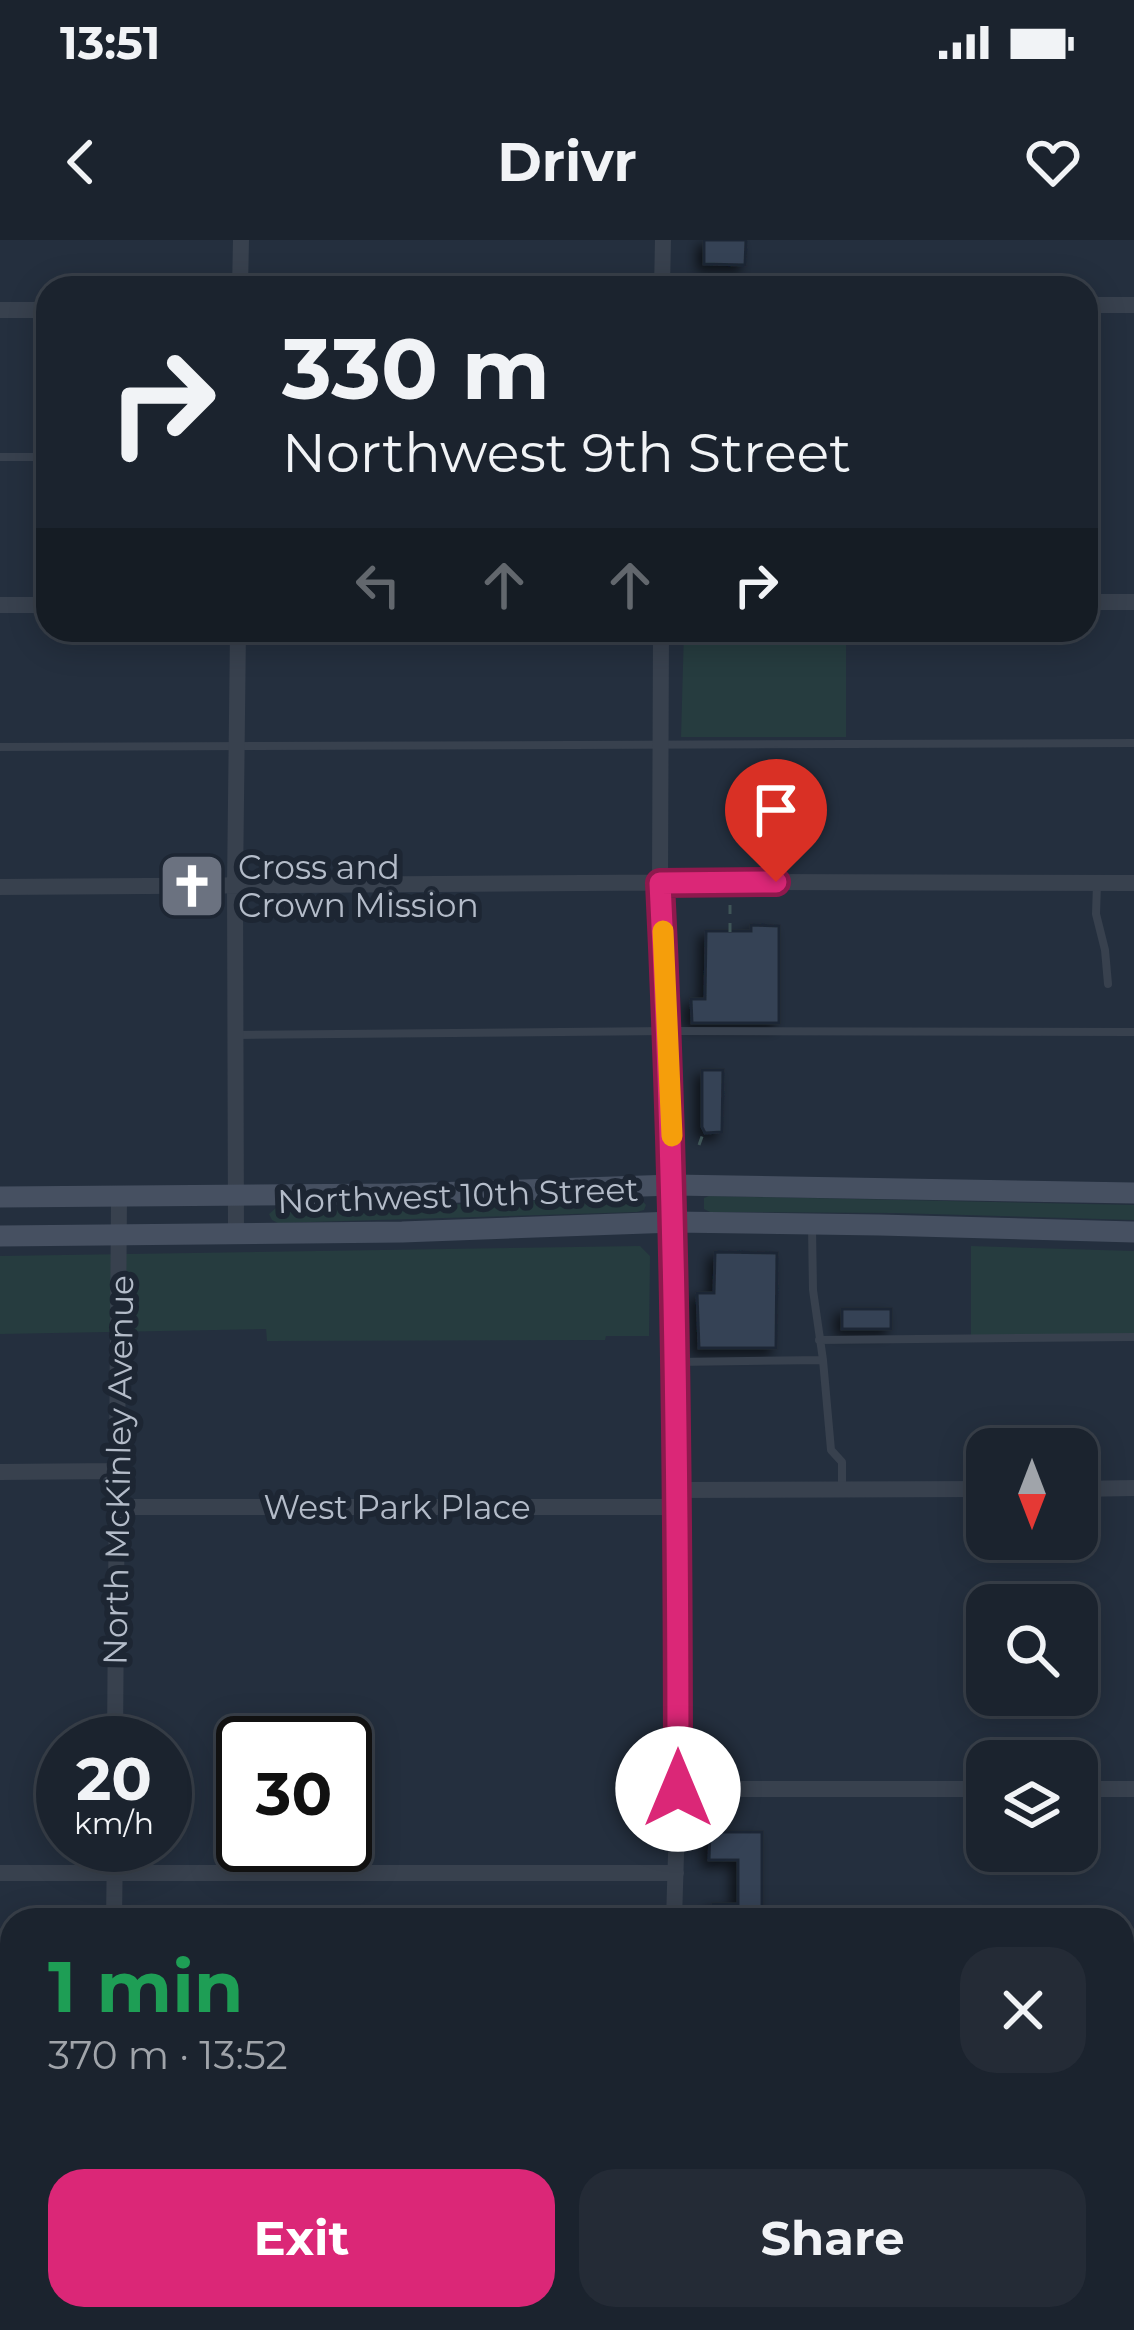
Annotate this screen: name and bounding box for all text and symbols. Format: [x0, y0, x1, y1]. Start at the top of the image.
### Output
text: 13:51 [60, 15, 161, 70]
icon: back [48, 129, 114, 195]
text: Drivr [497, 129, 637, 195]
icon: heart [1020, 129, 1086, 195]
text: 330 m [282, 318, 550, 420]
icon: right [84, 324, 240, 480]
text: Northwest 9th Street [282, 420, 851, 486]
icon: left [345, 552, 411, 618]
icon: ahead [471, 552, 537, 618]
icon: ahead [597, 552, 663, 618]
icon: right [723, 552, 789, 618]
pin [725, 759, 827, 882]
icon: arrive [743, 777, 809, 843]
place label: Cross and Crown Mission [238, 847, 479, 925]
church icon: Cross and Crown Mission [157, 851, 227, 921]
street label: Northwest 10th Street [277, 1169, 639, 1221]
street label: North McKinley Avenue [95, 1275, 141, 1665]
north arrow [966, 1428, 1098, 1560]
map controls [966, 1428, 1098, 1872]
street label: West Park Place [263, 1487, 531, 1527]
button: search [966, 1584, 1098, 1716]
speed limit sign: 30 [216, 1716, 372, 1872]
position arrow [615, 1726, 741, 1852]
button: layers [966, 1740, 1098, 1872]
text: 20 [76, 1742, 152, 1815]
text: km/h [74, 1805, 154, 1842]
text: 1 min [48, 1942, 244, 2030]
button: close [960, 1947, 1086, 2073]
text: 370 m · 13:52 [48, 2031, 288, 2079]
button: Exit [48, 2169, 555, 2307]
button: Share [579, 2169, 1086, 2307]

